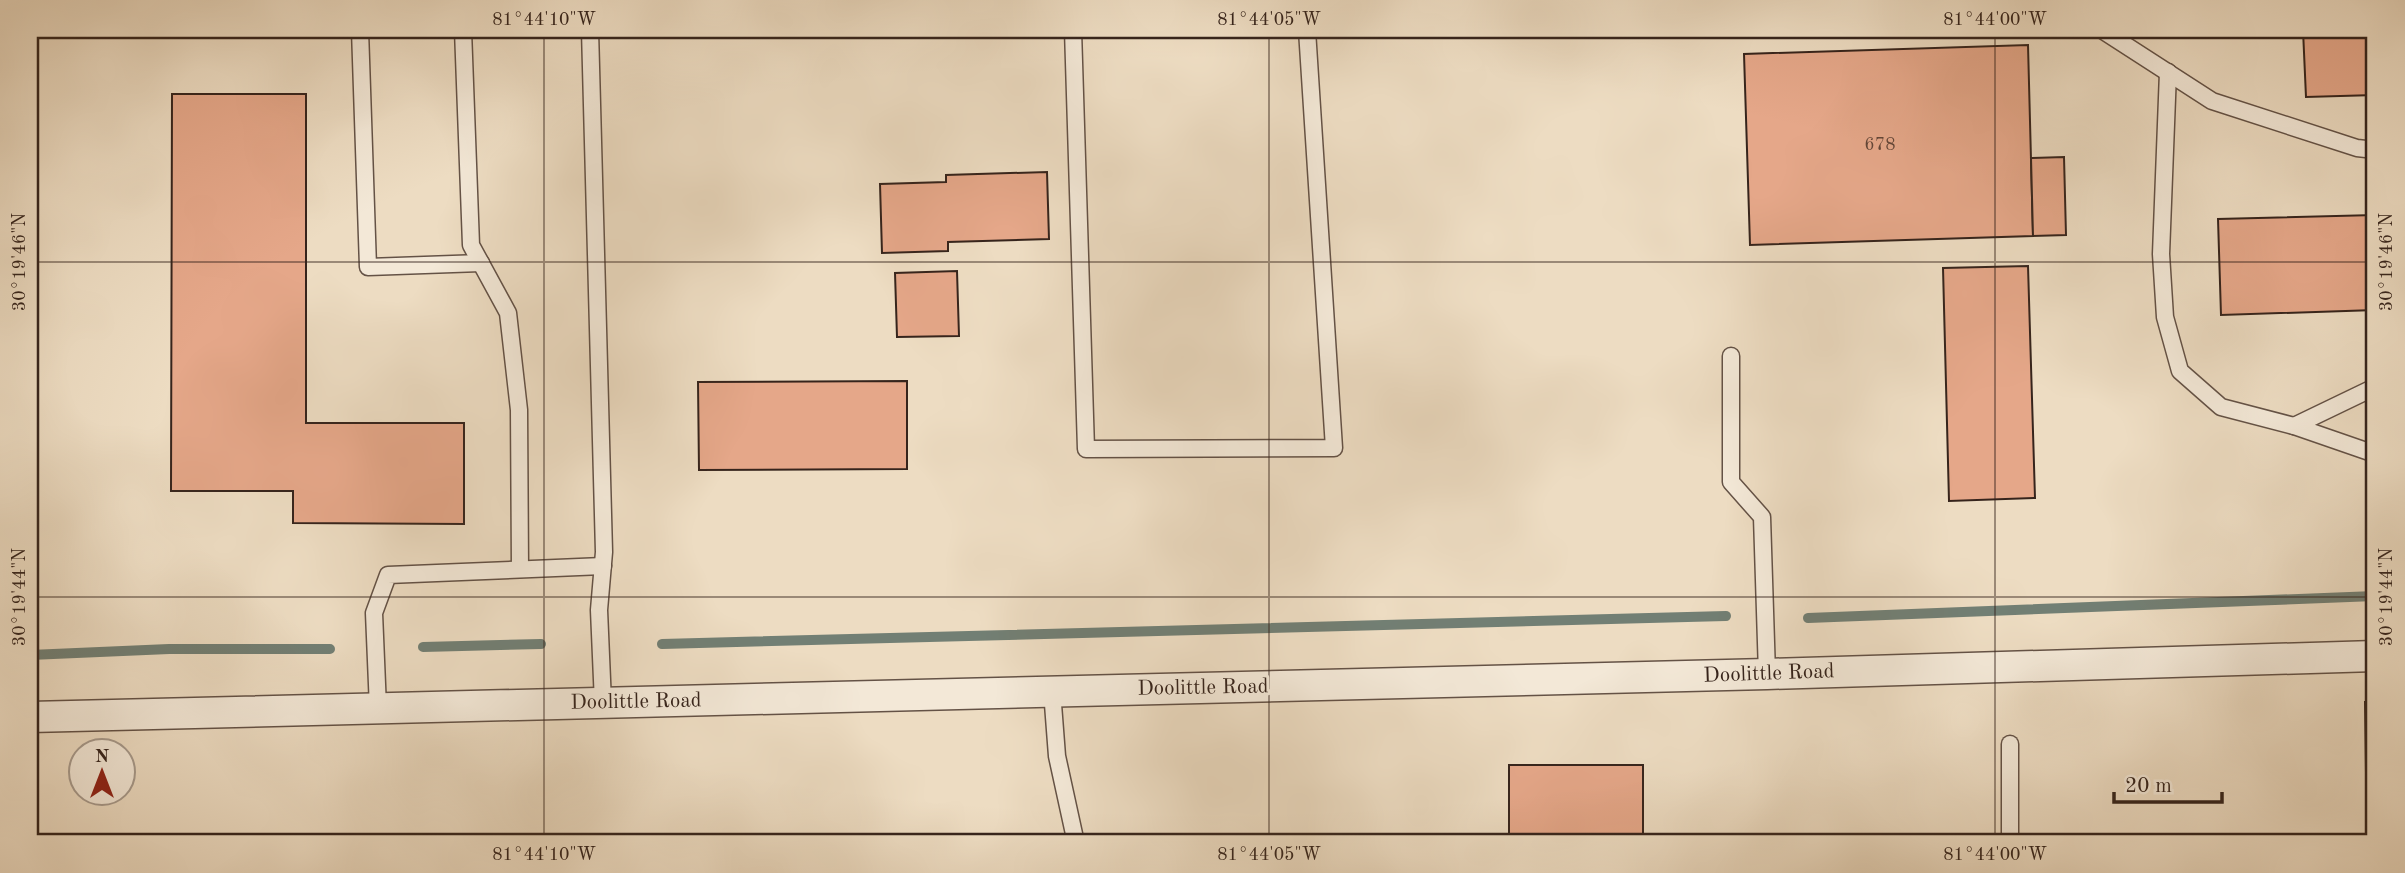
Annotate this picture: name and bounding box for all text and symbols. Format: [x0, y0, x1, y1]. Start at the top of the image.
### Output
text: 81°44'10"W [492, 11, 596, 29]
text: 81°44'05"W [1217, 11, 1321, 29]
text: 81°44'00"W [1943, 11, 2047, 29]
house number: 678 [1864, 136, 1896, 154]
text: 30°19'46"N [11, 213, 29, 311]
text: 30°19'46"N [2378, 213, 2396, 311]
text: 30°19'44"N [11, 548, 29, 646]
text: 30°19'44"N [2378, 548, 2396, 646]
street label: Doolittle Road [1703, 661, 1835, 687]
street label: Doolittle Road [1137, 676, 1269, 700]
street label: Doolittle Road [570, 690, 702, 714]
north arrow [66, 736, 136, 806]
text: N [95, 748, 110, 767]
scale bar [2114, 761, 2223, 805]
text: 20 m [2125, 776, 2172, 797]
text: 81°44'10"W [492, 846, 596, 864]
text: 81°44'05"W [1217, 846, 1321, 864]
text: 81°44'00"W [1943, 846, 2047, 864]

